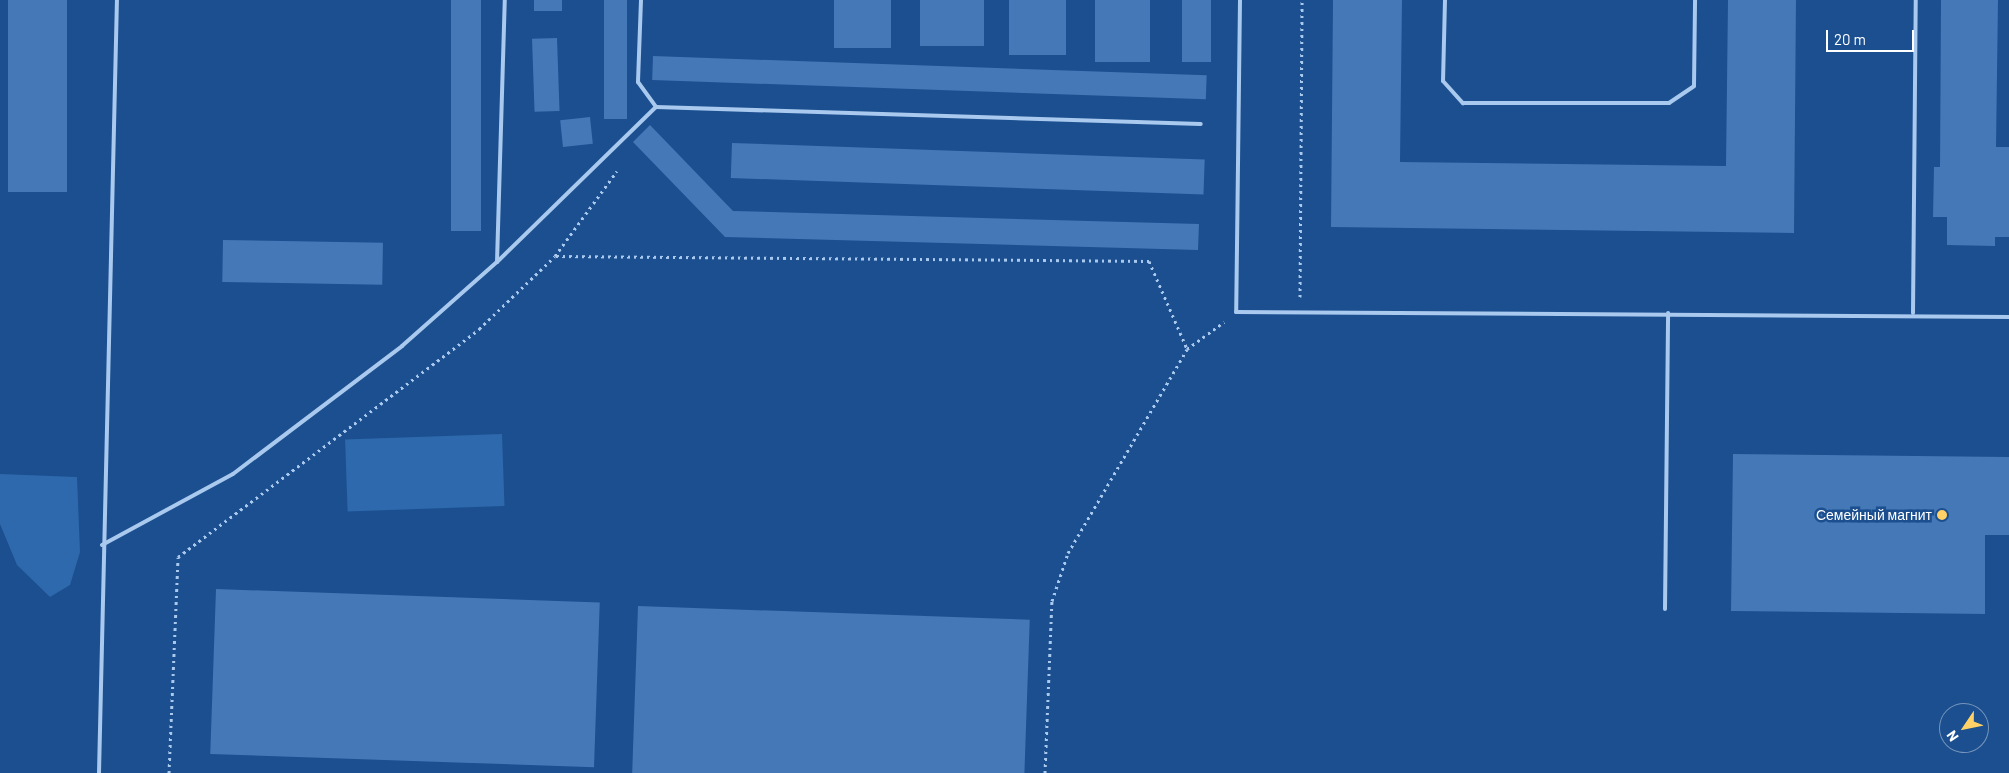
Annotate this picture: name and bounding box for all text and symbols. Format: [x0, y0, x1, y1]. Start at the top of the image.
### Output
scale bar [1829, 20, 1916, 52]
text: 20 m [1834, 30, 1866, 48]
place label: Семейный магнит [1816, 507, 1932, 523]
marker: Семейный магнит [1936, 509, 1948, 521]
north arrow [1939, 703, 1989, 753]
text: N [1942, 727, 1962, 745]

